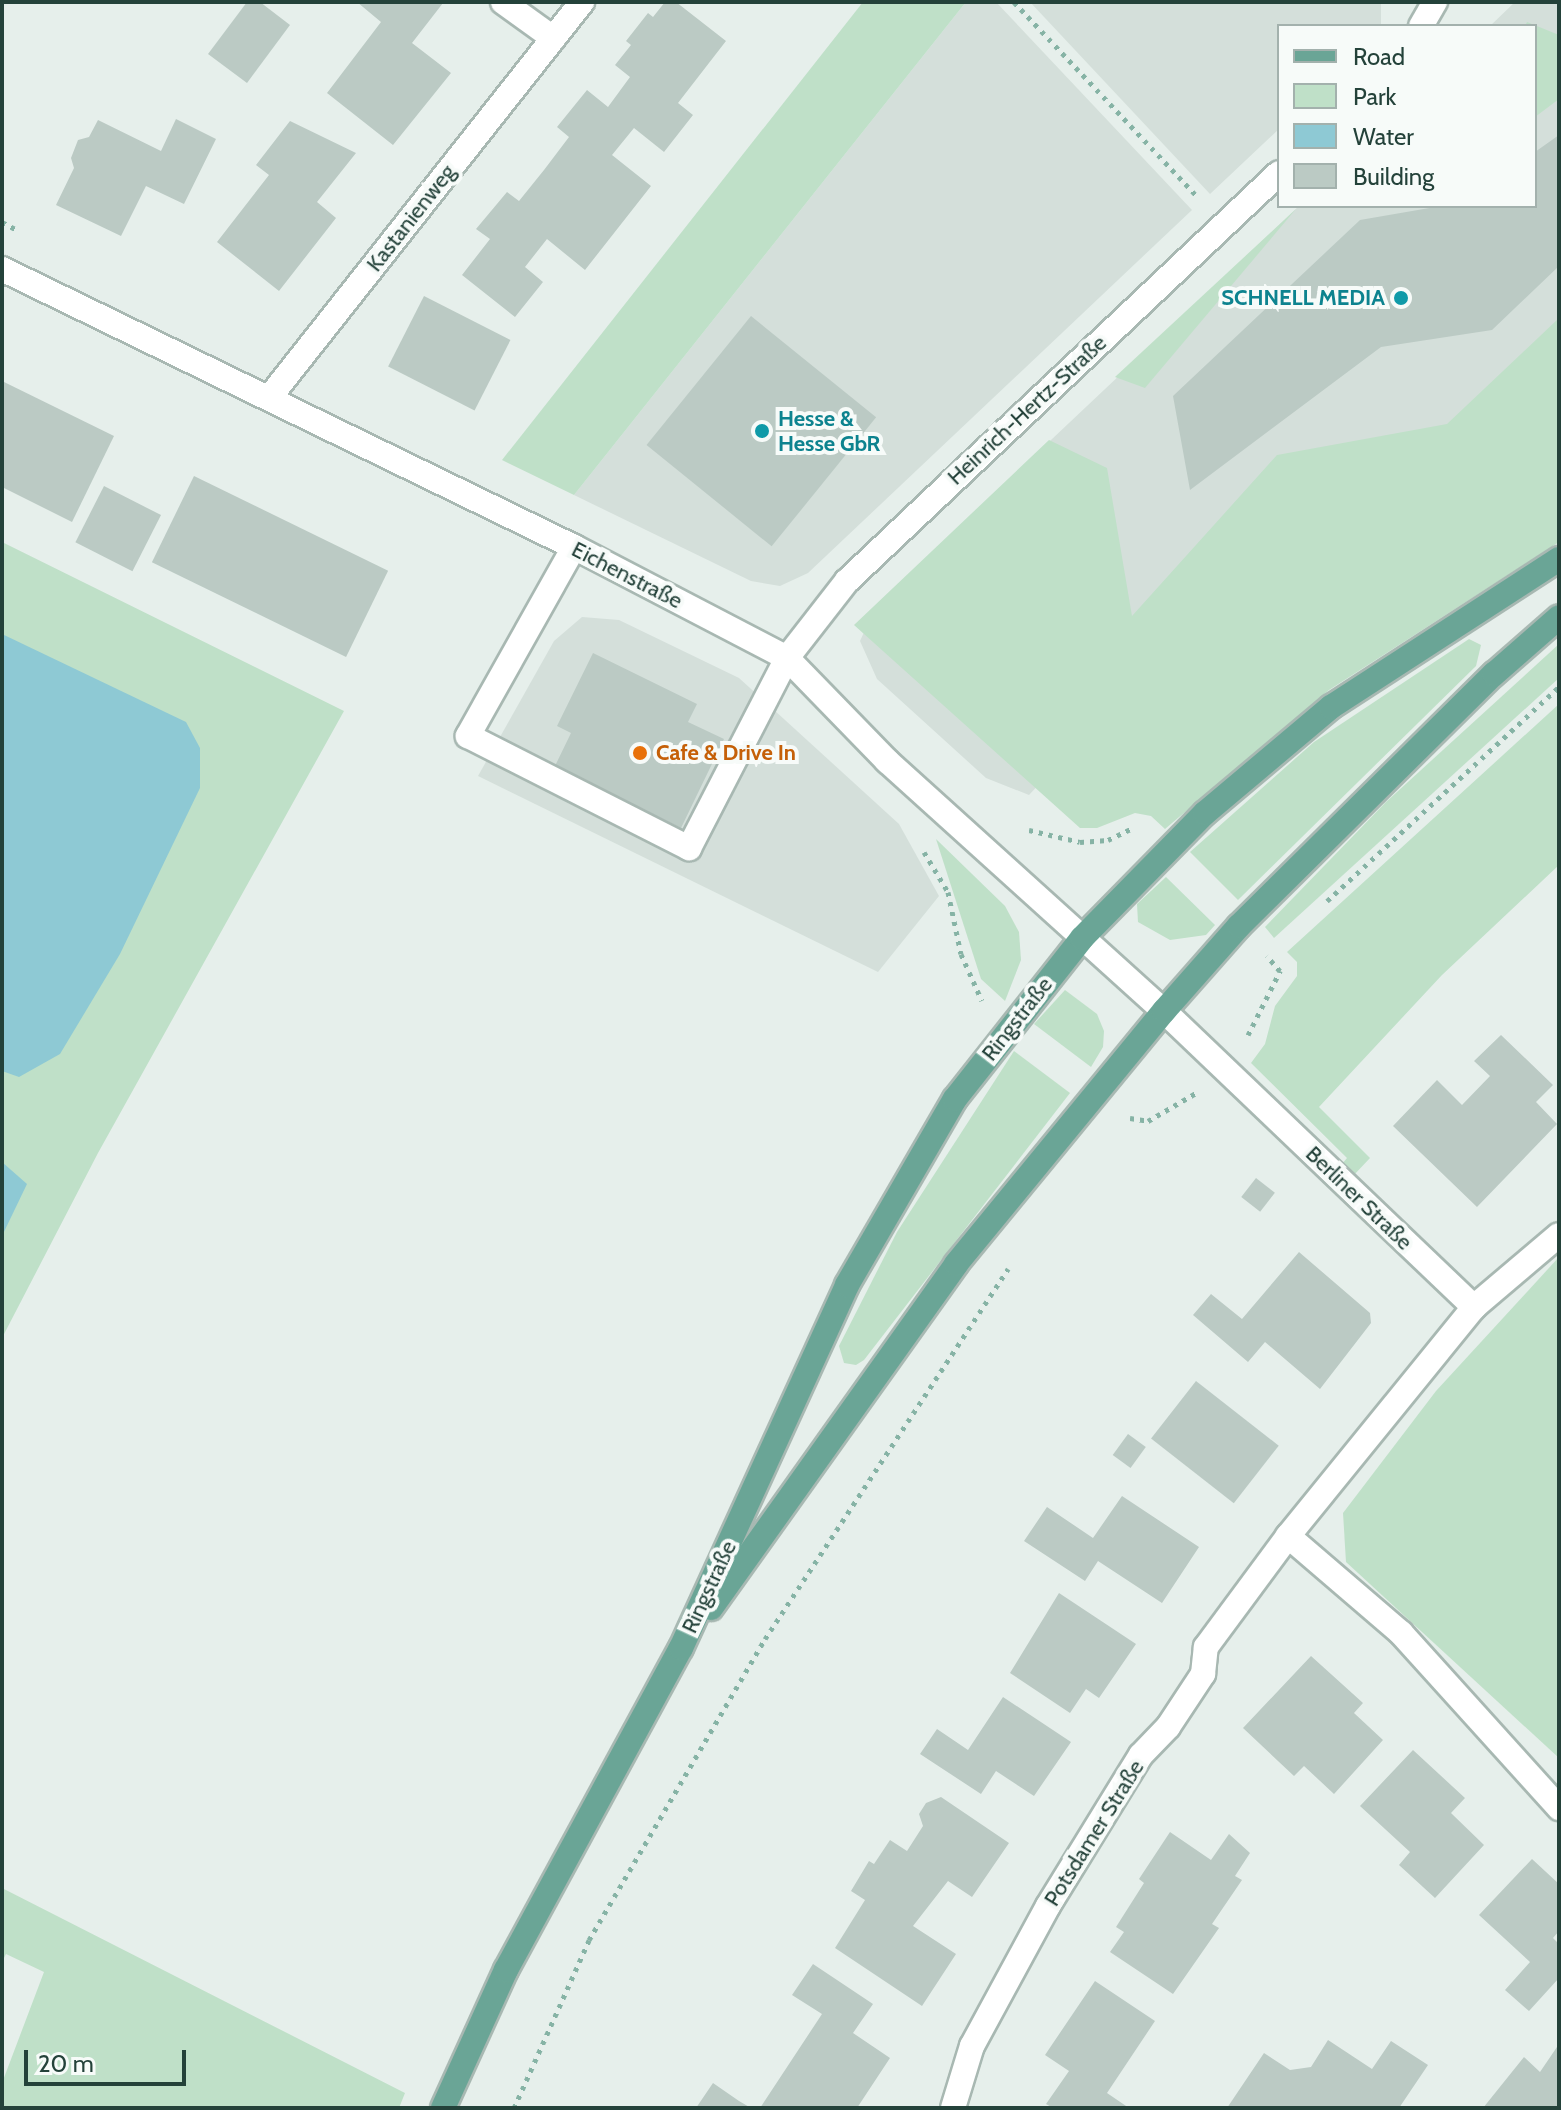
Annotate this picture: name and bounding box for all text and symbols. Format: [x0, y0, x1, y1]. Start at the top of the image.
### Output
legend [1277, 24, 1537, 208]
text: Road [1353, 42, 1405, 71]
text: Park [1353, 82, 1396, 111]
text: Water [1353, 122, 1414, 151]
street label: Kastanienweg [361, 159, 461, 277]
text: Building [1353, 162, 1434, 191]
place label: SCHNELL MEDIA [1221, 285, 1385, 311]
marker: SCHNELL MEDIA [1392, 289, 1410, 307]
street label: Heinrich-Hertz-Straße [942, 330, 1112, 490]
place label: Hesse & Hesse GbR [778, 405, 880, 456]
marker: Hesse & Hesse GbR [753, 422, 771, 440]
street label: Eichenstraße [567, 536, 687, 614]
place label: Cafe & Drive In [656, 740, 796, 766]
marker: Cafe & Drive In [631, 744, 649, 762]
street label: Ringstraße [976, 972, 1058, 1066]
street label: Berliner Straße [1300, 1141, 1418, 1255]
street label: Ringstraße [676, 1537, 742, 1637]
street label: Potsdamer Straße [1039, 1755, 1149, 1911]
scale bar [28, 2034, 190, 2084]
text: 20 m [38, 2049, 94, 2078]

